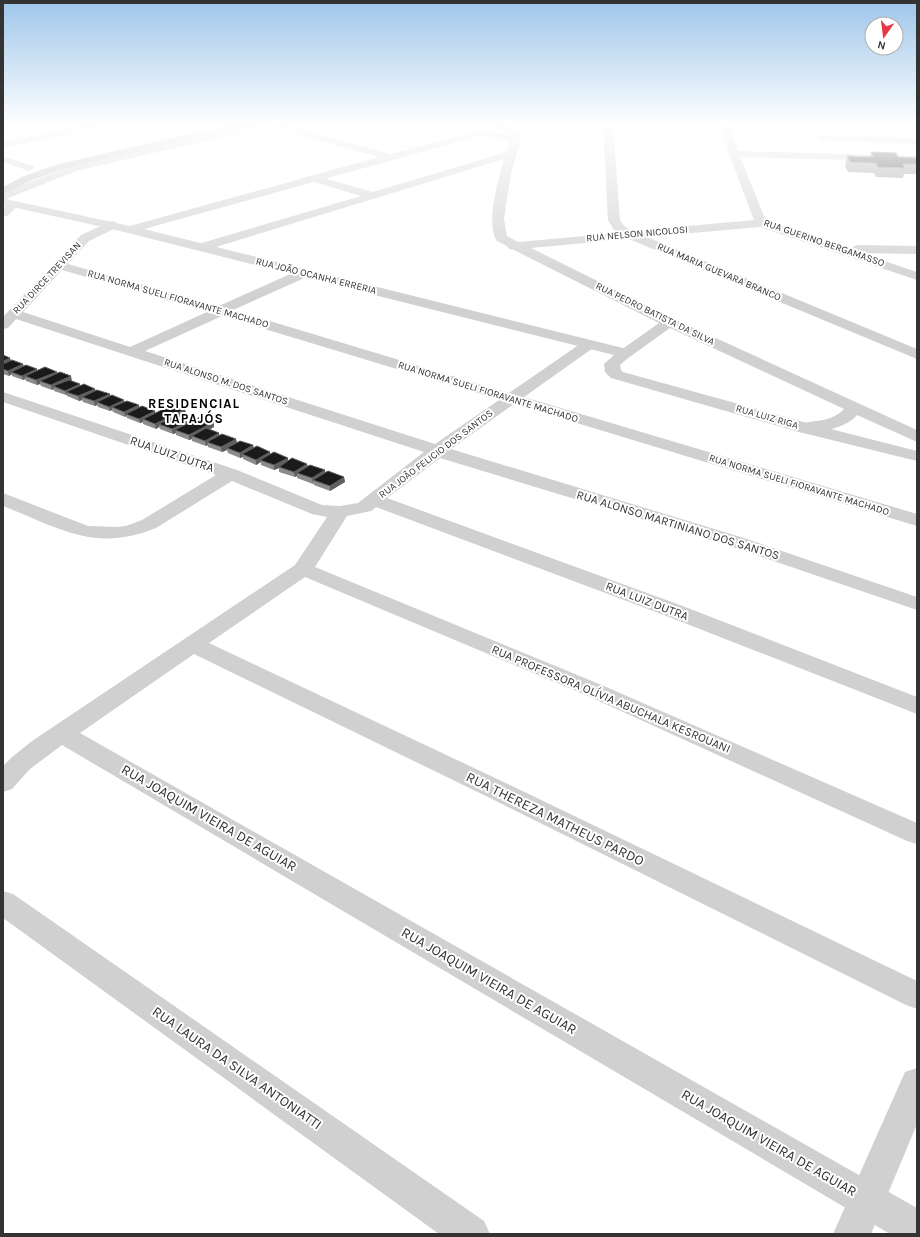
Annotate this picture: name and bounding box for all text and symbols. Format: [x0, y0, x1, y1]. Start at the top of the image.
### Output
north arrow [864, 16, 904, 56]
text: N [876, 38, 887, 52]
street label: RUA GUERINO BERGAMASSO [762, 217, 886, 269]
street label: RUA NELSON NICOLOSI [586, 224, 688, 244]
street label: RUA DIRCE TREVISAN [10, 239, 84, 317]
street label: RUA MARIA GUEVARA BRANCO [655, 240, 783, 304]
street label: RUA JOÃO OCANHA ERRERIA [254, 255, 378, 297]
street label: RUA NORMA SUELI FIORAVANTE MACHADO [86, 267, 270, 331]
street label: RUA PEDRO BATISTA DA SILVA [594, 280, 716, 348]
street label: RUA ALONSO M. DOS SANTOS [163, 356, 289, 408]
street label: RUA NORMA SUELI FIORAVANTE MACHADO [397, 359, 579, 425]
district label: RESIDENCIAL TAPAJÓS [148, 396, 240, 426]
street label: RUA LUIZ RIGA [734, 402, 800, 432]
street label: RUA JOÃO FELICIO DOS SANTOS [377, 407, 495, 501]
street label: RUA LUIZ DUTRA [128, 433, 216, 475]
street label: RUA NORMA SUELI FIORAVANTE MACHADO [708, 452, 890, 518]
street label: RUA ALONSO MARTINIANO DOS SANTOS [575, 487, 781, 563]
street label: RUA LUIZ DUTRA [604, 579, 691, 623]
street label: RUA PROFESSORA OLÍVIA ABUCHALA KESROUANI [489, 641, 733, 756]
street label: RUA JOAQUIM VIEIRA DE AGUIAR [118, 761, 300, 875]
street label: RUA THEREZA MATHEUS PARDO [463, 768, 647, 870]
street label: RUA JOAQUIM VIEIRA DE AGUIAR [398, 924, 580, 1038]
street label: RUA LAURA DA SILVA ANTONIATTI [149, 1003, 325, 1133]
street label: RUA JOAQUIM VIEIRA DE AGUIAR [678, 1086, 860, 1200]

